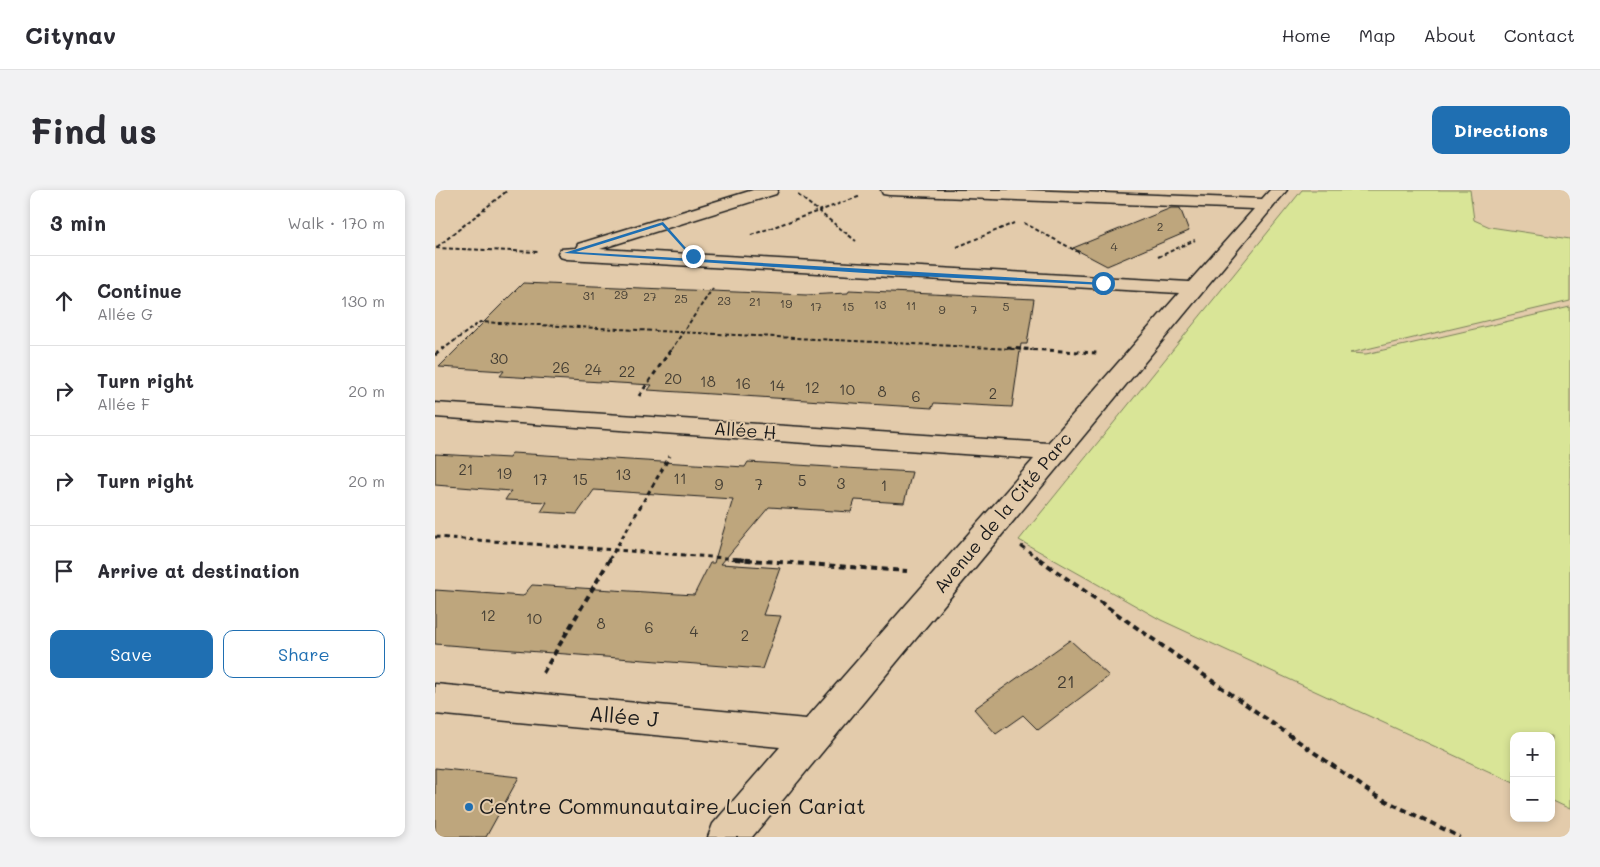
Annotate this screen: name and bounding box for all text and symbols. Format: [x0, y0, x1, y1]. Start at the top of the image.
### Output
text: Citynav [25, 19, 116, 50]
text: Home [1282, 23, 1331, 47]
text: Map [1359, 23, 1395, 47]
text: About [1423, 23, 1476, 47]
text: Contact [1504, 23, 1575, 47]
button: Directions [1432, 106, 1570, 154]
text: Find us [30, 107, 157, 153]
text: 3 min [50, 209, 106, 236]
text: Walk · 170 m [287, 212, 385, 233]
house number: 2 [1157, 218, 1163, 234]
house number: 4 [1110, 238, 1118, 254]
route end [682, 245, 705, 268]
route start [1092, 272, 1115, 295]
text: Continue [97, 278, 182, 303]
house number: 29 [614, 286, 628, 302]
icon: ahead [50, 287, 78, 315]
house number: 31 [583, 287, 595, 303]
house number: 27 [643, 288, 657, 304]
text: 130 m [341, 290, 385, 311]
house number: 25 [674, 290, 688, 306]
house number: 23 [717, 292, 731, 308]
house number: 21 [749, 293, 761, 309]
house number: 19 [780, 295, 792, 311]
house number: 13 [874, 296, 886, 312]
house number: 11 [906, 297, 916, 313]
house number: 17 [810, 298, 822, 314]
house number: 15 [842, 298, 854, 314]
house number: 5 [1003, 298, 1010, 314]
house number: 9 [938, 301, 946, 317]
house number: 7 [971, 301, 978, 317]
text: Allée G [97, 303, 153, 324]
house number: 30 [490, 348, 508, 368]
house number: 26 [552, 357, 570, 377]
house number: 24 [584, 359, 602, 379]
house number: 22 [619, 361, 635, 381]
text: Turn right [97, 368, 194, 393]
house number: 20 [664, 368, 682, 388]
house number: 18 [700, 371, 716, 391]
house number: 16 [735, 373, 751, 393]
house number: 14 [769, 375, 785, 395]
icon: right [50, 377, 78, 405]
house number: 12 [804, 377, 820, 397]
house number: 10 [839, 379, 855, 399]
text: 20 m [348, 380, 385, 401]
house number: 8 [877, 381, 887, 401]
house number: 2 [989, 383, 997, 403]
house number: 6 [911, 386, 921, 406]
text: Allée F [97, 393, 150, 414]
street label: Allée H [713, 416, 777, 444]
street label: Avenue de la Cité Parc [928, 427, 1077, 598]
house number: 21 [458, 459, 474, 479]
house number: 19 [496, 463, 512, 483]
house number: 13 [615, 464, 631, 484]
icon: right [50, 467, 78, 495]
text: Turn right [97, 468, 194, 493]
house number: 11 [673, 468, 687, 488]
house number: 17 [532, 469, 548, 489]
house number: 15 [572, 469, 588, 489]
text: 20 m [348, 470, 385, 491]
house number: 5 [798, 470, 806, 490]
house number: 3 [837, 473, 846, 493]
house number: 9 [715, 474, 724, 494]
house number: 7 [755, 474, 763, 494]
house number: 1 [881, 475, 887, 495]
icon: arrive [50, 557, 78, 585]
text: Arrive at destination [97, 558, 300, 583]
house number: 12 [480, 605, 496, 625]
house number: 10 [526, 608, 542, 628]
house number: 8 [596, 613, 606, 633]
house number: 6 [644, 617, 654, 637]
house number: 4 [690, 621, 699, 641]
house number: 2 [741, 625, 749, 645]
button: Save [50, 630, 213, 678]
button: Share [223, 630, 385, 678]
house number: 21 [1057, 669, 1075, 693]
street label: Allée J [588, 699, 660, 732]
map controls [1510, 732, 1555, 822]
button: + [1510, 732, 1555, 777]
button: − [1510, 777, 1555, 822]
place label: Centre Communautaire Lucien Cariat [479, 792, 866, 819]
marker: Centre Communautaire Lucien Cariat [463, 801, 475, 813]

